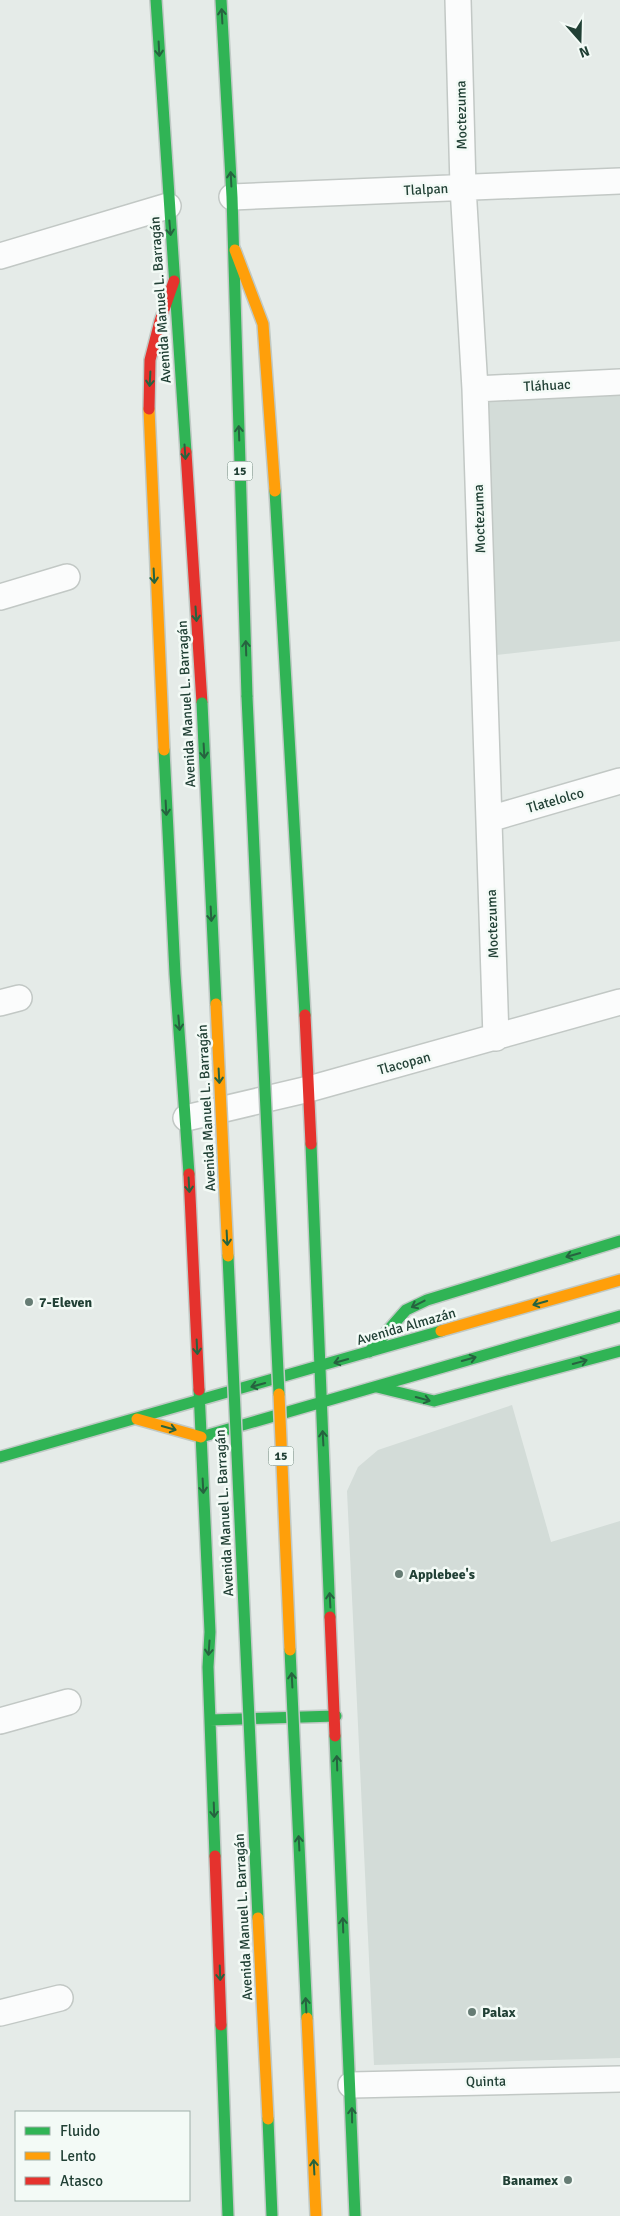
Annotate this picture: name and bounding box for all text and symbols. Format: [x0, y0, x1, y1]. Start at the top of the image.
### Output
one-way arrow [217, 9, 226, 25]
north arrow [555, 15, 605, 65]
one-way arrow [154, 40, 163, 56]
text: N [577, 42, 592, 61]
street label: Moctezuma [452, 80, 471, 150]
one-way arrow [227, 171, 236, 187]
street label: Tlalpan [403, 180, 449, 199]
street label: Avenida Manuel L. Barragán [146, 216, 175, 384]
one-way arrow [165, 220, 174, 236]
one-way arrow [145, 371, 154, 387]
street label: Tláhuac [523, 376, 571, 395]
one-way arrow [234, 426, 244, 442]
one-way arrow [181, 444, 190, 460]
road number: 15 [228, 462, 252, 481]
street label: Moctezuma [470, 484, 489, 554]
one-way arrow [149, 568, 158, 584]
one-way arrow [191, 606, 200, 622]
street label: Avenida Manuel L. Barragán [174, 620, 199, 788]
one-way arrow [241, 640, 250, 656]
one-way arrow [199, 743, 208, 759]
street label: Tlatelolco [525, 784, 586, 817]
one-way arrow [161, 800, 171, 816]
street label: Moctezuma [483, 889, 502, 959]
one-way arrow [207, 905, 216, 921]
one-way arrow [174, 1014, 183, 1030]
street label: Avenida Manuel L. Barragán [194, 1024, 219, 1192]
street label: Tlacopan [376, 1048, 432, 1079]
one-way arrow [214, 1068, 224, 1084]
one-way arrow [185, 1177, 194, 1193]
one-way arrow [222, 1230, 231, 1246]
one-way arrow [566, 1250, 582, 1260]
place label: 7-Eleven [39, 1294, 92, 1311]
marker: 7-Eleven [23, 1296, 35, 1308]
one-way arrow [411, 1299, 426, 1309]
one-way arrow [532, 1299, 548, 1309]
street label: Avenida Almazán [355, 1304, 458, 1349]
one-way arrow [192, 1338, 202, 1355]
one-way arrow [461, 1354, 477, 1364]
one-way arrow [333, 1356, 349, 1366]
one-way arrow [571, 1357, 587, 1366]
one-way arrow [250, 1380, 266, 1390]
one-way arrow [414, 1394, 430, 1404]
one-way arrow [161, 1424, 177, 1434]
street label: Avenida Manuel L. Barragán [212, 1429, 237, 1597]
one-way arrow [318, 1430, 328, 1446]
road number: 15 [268, 1446, 294, 1465]
one-way arrow [199, 1478, 208, 1494]
place label: Applebee's [409, 1566, 475, 1583]
marker: Applebee's [393, 1568, 405, 1580]
one-way arrow [326, 1592, 335, 1608]
one-way arrow [204, 1640, 213, 1656]
one-way arrow [287, 1673, 296, 1689]
one-way arrow [333, 1755, 342, 1771]
one-way arrow [209, 1802, 218, 1818]
street label: Avenida Manuel L. Barragán [231, 1833, 256, 2001]
one-way arrow [294, 1835, 303, 1851]
one-way arrow [338, 1917, 347, 1933]
one-way arrow [216, 1965, 225, 1981]
one-way arrow [302, 1997, 311, 2013]
place label: Palax [482, 2004, 516, 2021]
marker: Palax [466, 2006, 478, 2018]
street label: Quinta [466, 2073, 506, 2090]
one-way arrow [347, 2107, 357, 2124]
legend [15, 2111, 190, 2201]
text: Fluido [60, 2122, 100, 2140]
text: Lento [60, 2147, 96, 2165]
one-way arrow [309, 2160, 318, 2176]
text: Atasco [60, 2172, 103, 2190]
place label: Banamex [502, 2172, 558, 2189]
marker: Banamex [562, 2174, 574, 2186]

